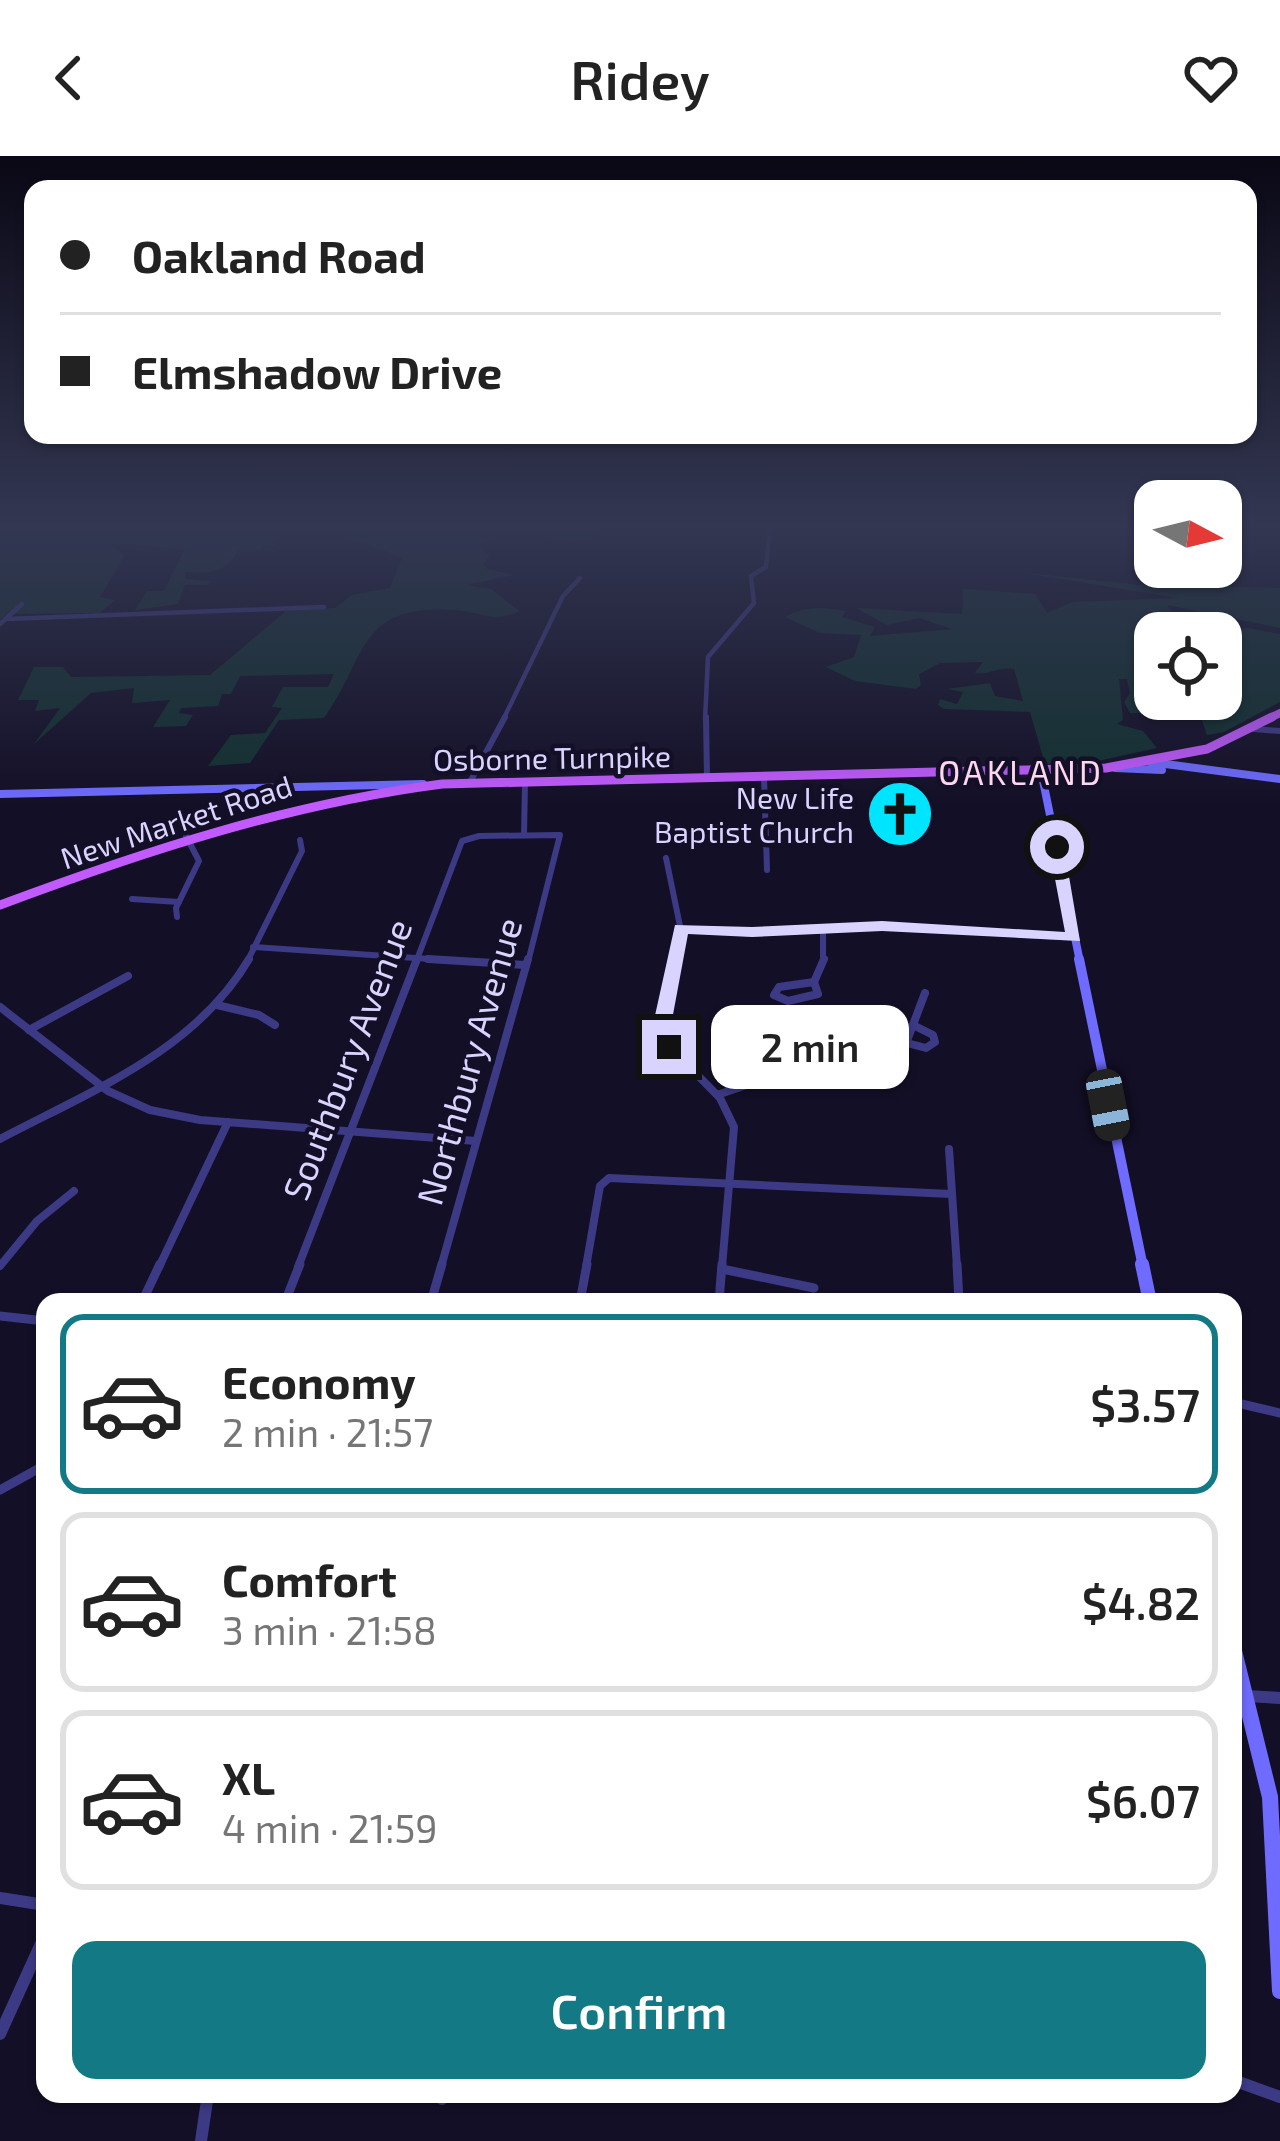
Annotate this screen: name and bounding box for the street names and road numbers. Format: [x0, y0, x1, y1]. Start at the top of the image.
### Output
street label: Osborne Turnpike [433, 737, 671, 777]
street label: New Market Road [56, 767, 296, 875]
street label: Southbury Avenue [273, 913, 419, 1205]
street label: Northbury Avenue [406, 913, 530, 1209]

